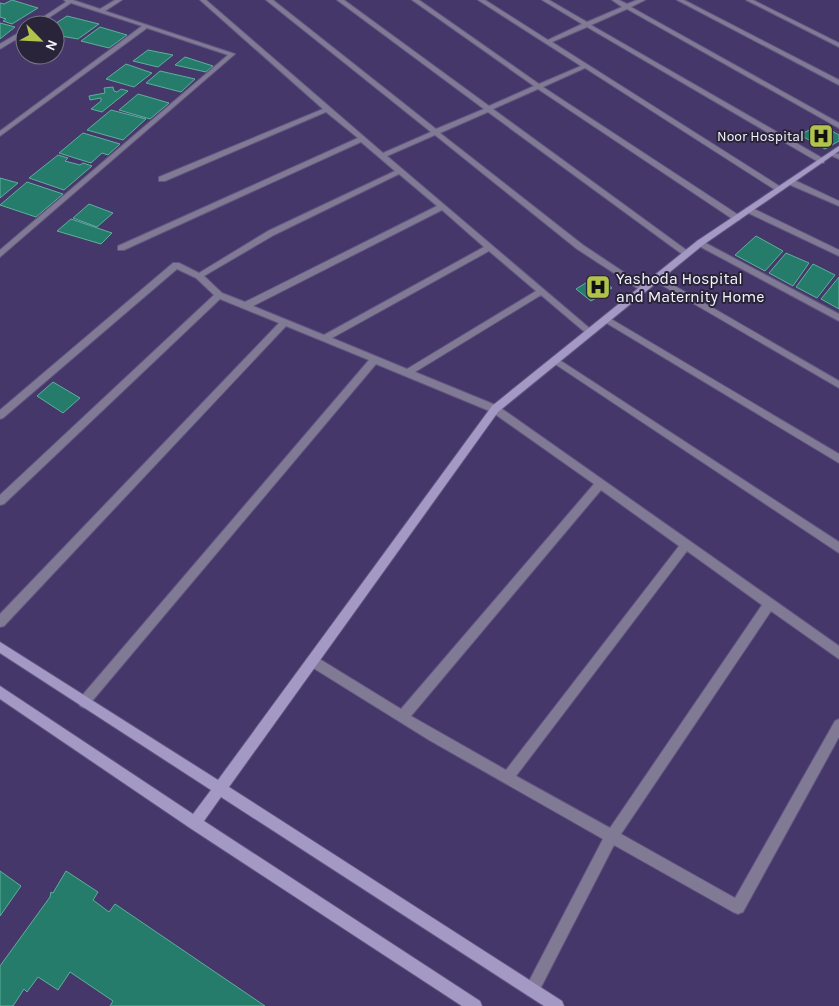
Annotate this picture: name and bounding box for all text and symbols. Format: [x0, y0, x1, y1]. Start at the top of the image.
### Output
north arrow [15, 15, 65, 65]
text: N [42, 37, 61, 53]
hospital icon: Noor Hospital [808, 123, 834, 149]
place label: Noor Hospital [717, 128, 804, 145]
place label: Yashoda Hospital and Maternity Home [616, 269, 764, 306]
hospital icon: Yashoda Hospital and Maternity Home [585, 274, 611, 300]

